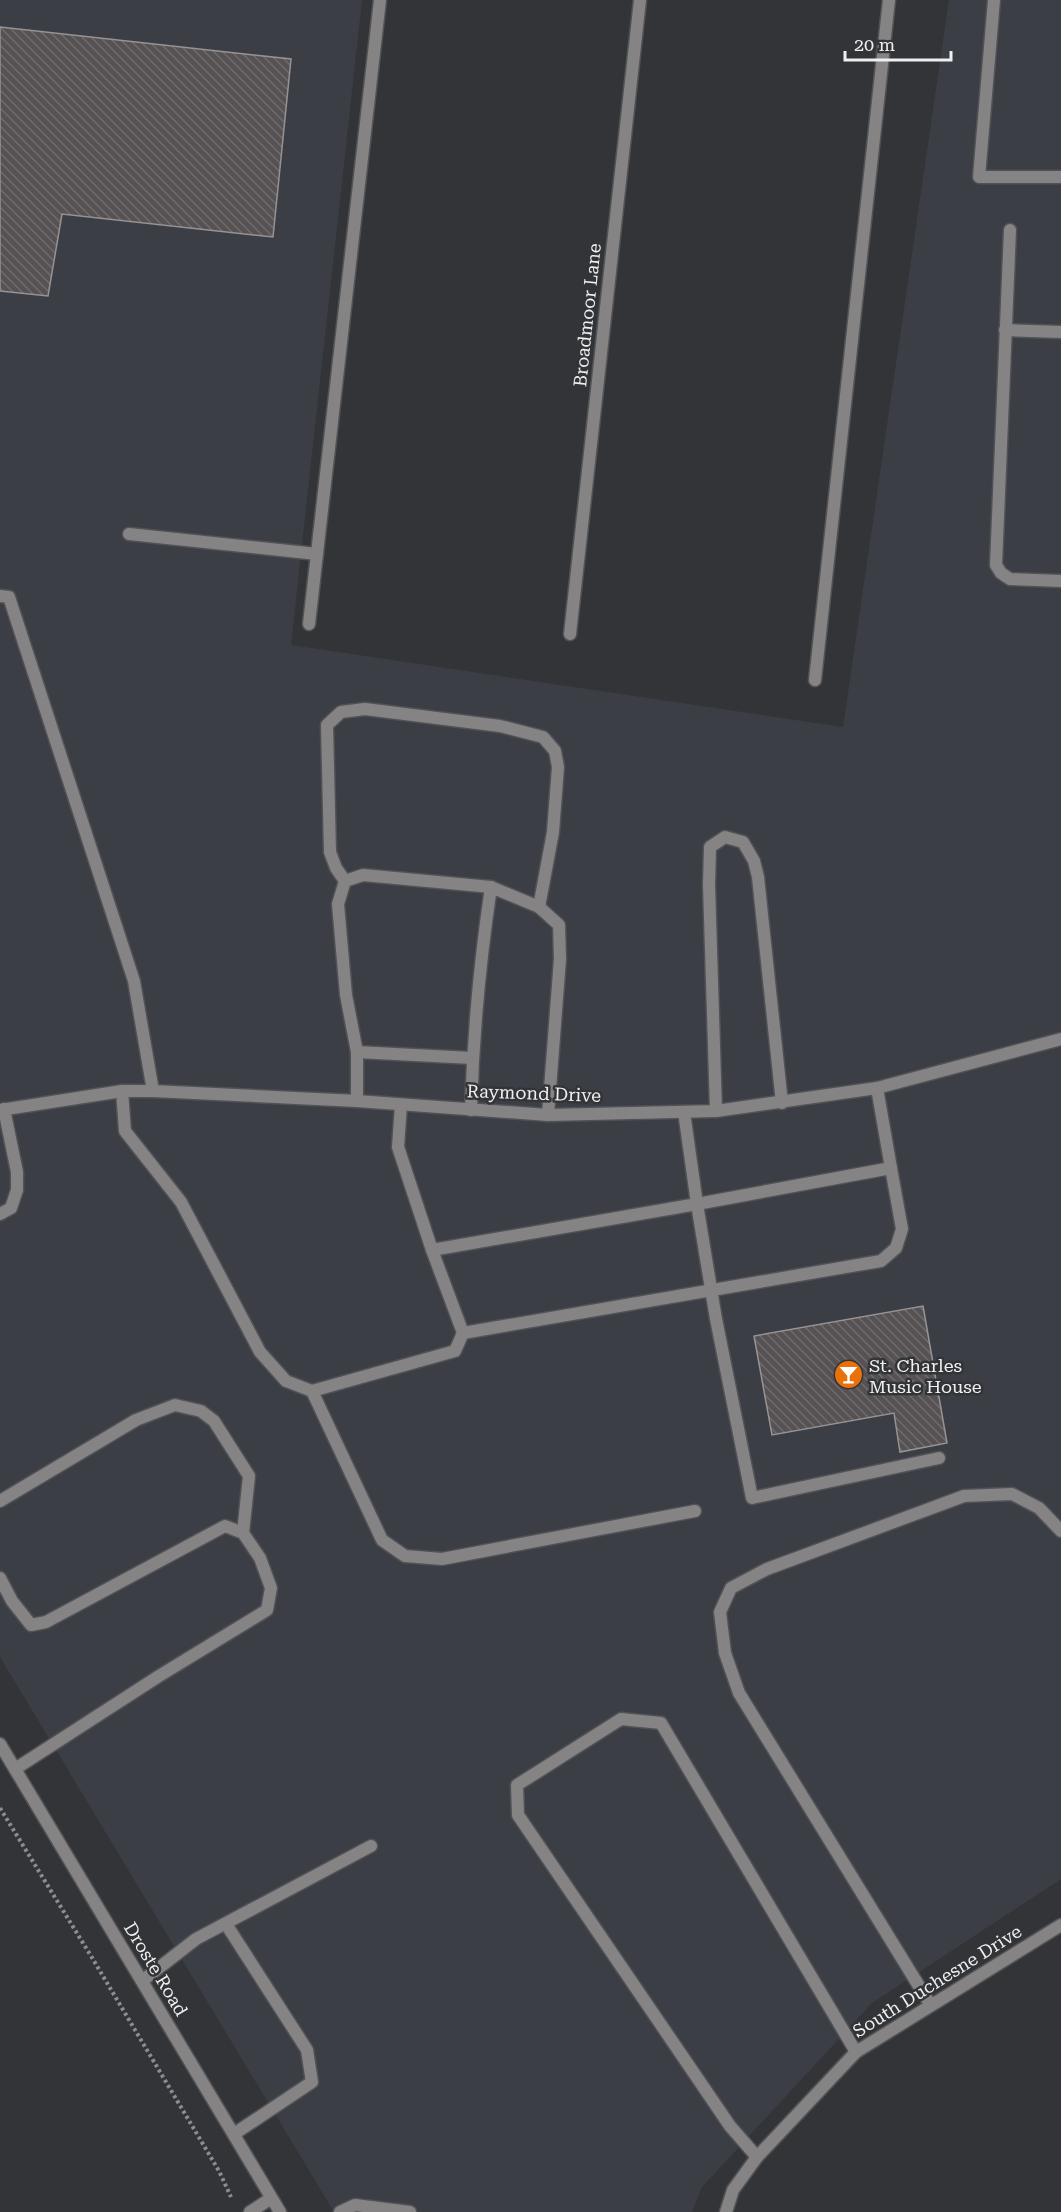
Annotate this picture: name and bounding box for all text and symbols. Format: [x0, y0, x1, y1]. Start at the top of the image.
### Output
scale bar [845, 24, 952, 62]
text: 20 m [854, 34, 895, 55]
street label: Broadmoor Lane [569, 242, 605, 388]
street label: Raymond Drive [466, 1080, 602, 1106]
place label: St. Charles Music House [869, 1355, 982, 1397]
bar icon: St. Charles Music House [832, 1359, 864, 1391]
street label: Droste Road [120, 1918, 193, 2020]
street label: South Duchesne Drive [849, 1920, 1025, 2042]

